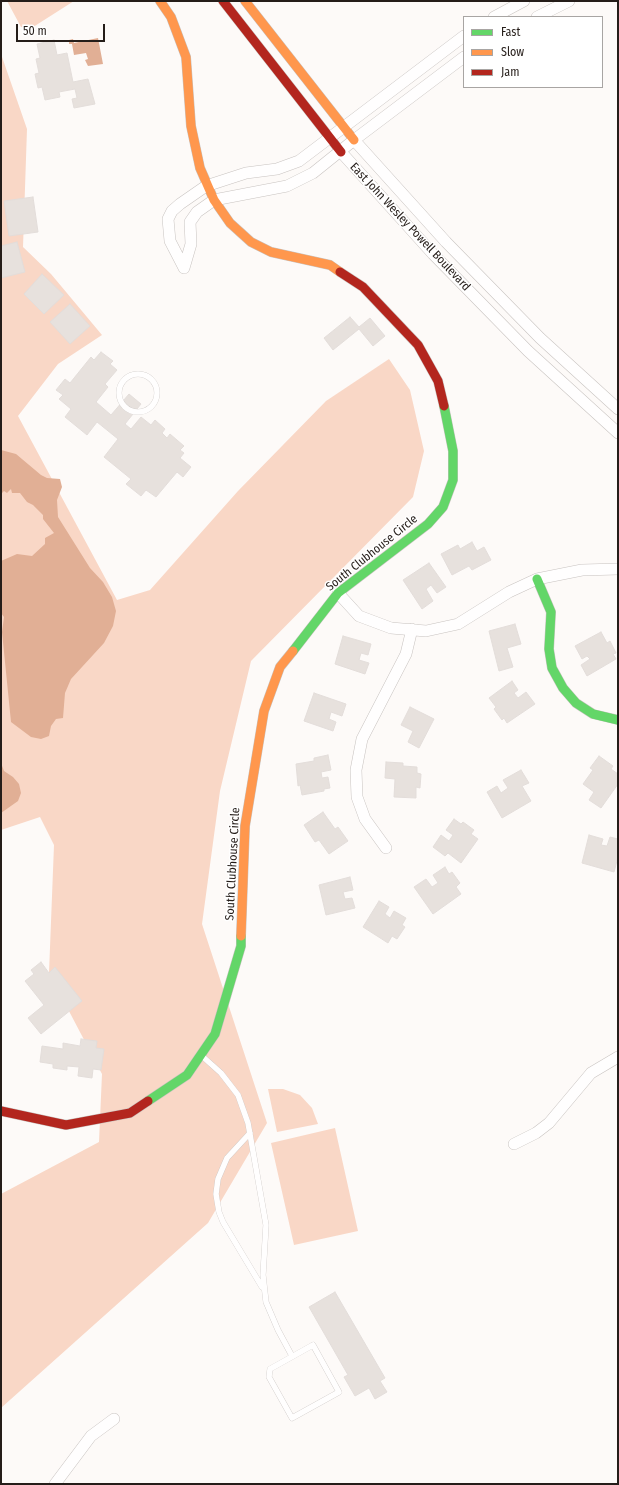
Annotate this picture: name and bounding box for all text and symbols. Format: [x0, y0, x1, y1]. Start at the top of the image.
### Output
scale bar [18, 16, 107, 42]
legend [463, 16, 603, 88]
text: 50 m [23, 24, 47, 38]
text: Fast [501, 25, 520, 39]
text: Slow [501, 45, 524, 59]
text: Jam [501, 65, 519, 79]
street label: East John Wesley Powell Boulevard [347, 160, 473, 294]
street label: South Clubhouse Circle [323, 512, 421, 594]
street label: South Clubhouse Circle [223, 807, 243, 921]

